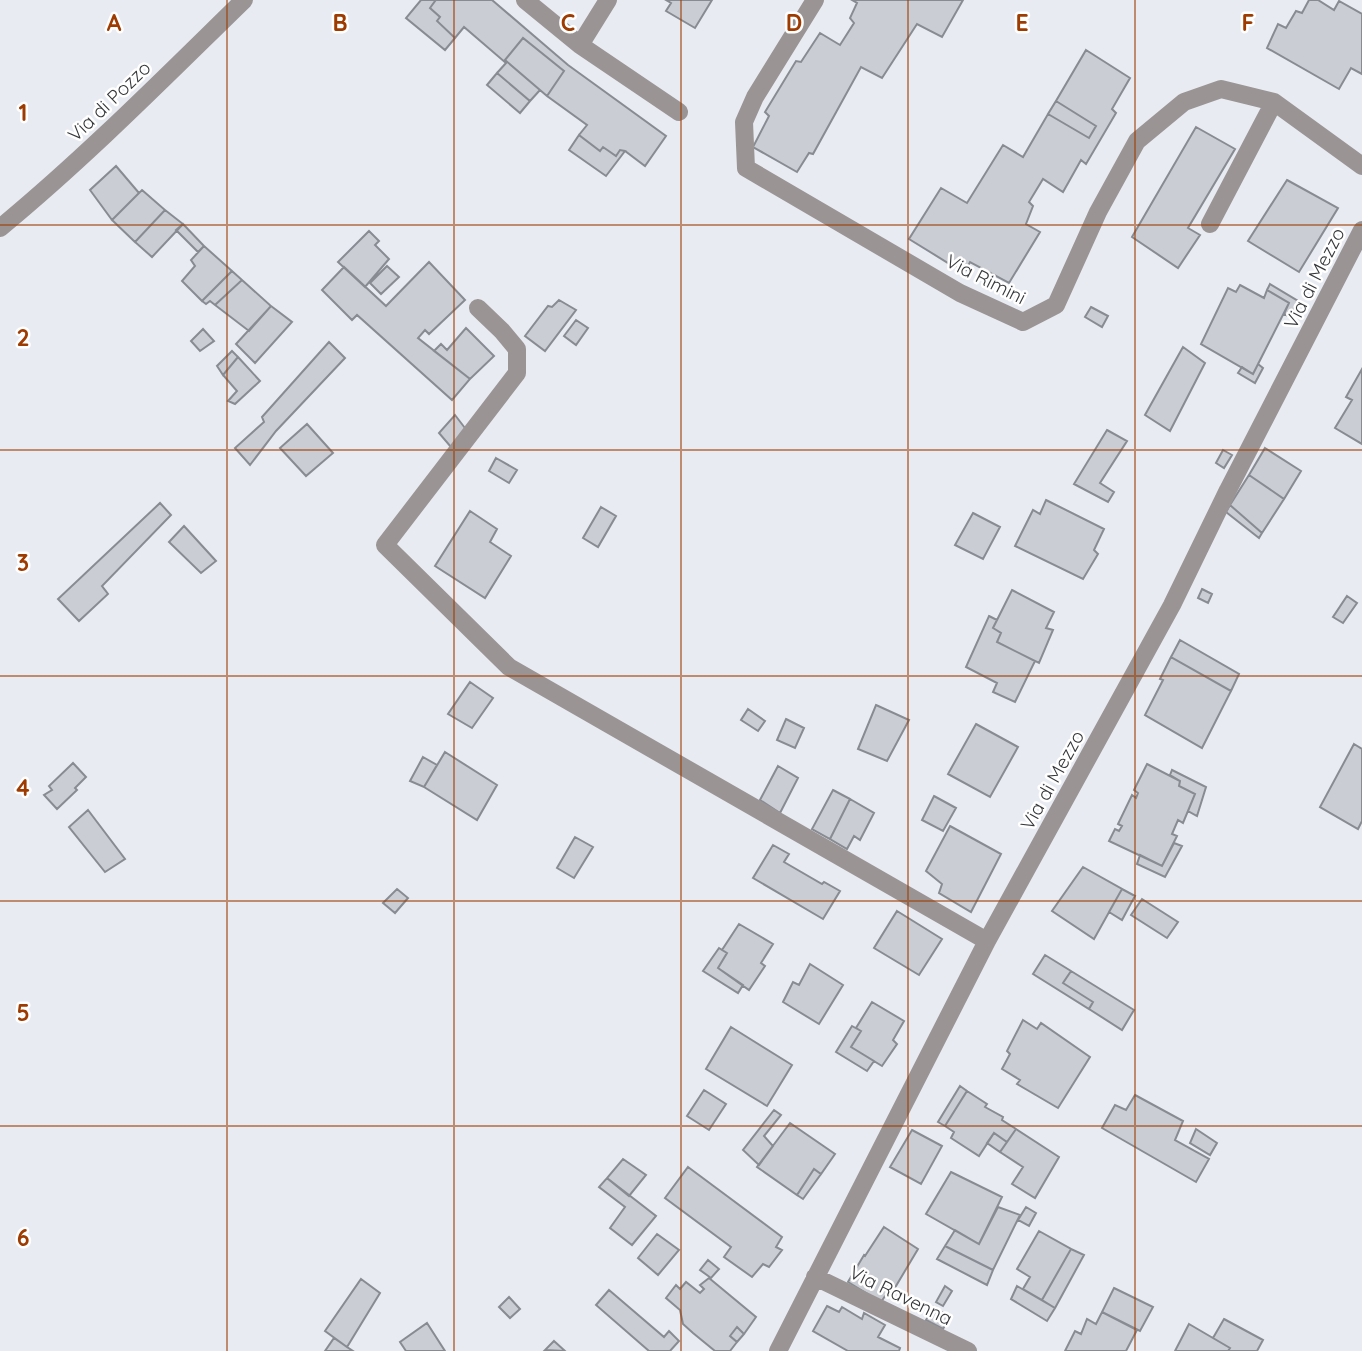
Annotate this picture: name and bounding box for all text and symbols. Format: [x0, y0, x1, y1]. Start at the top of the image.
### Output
text: A [107, 8, 122, 37]
text: B [332, 8, 348, 37]
text: C [561, 8, 575, 37]
text: D [786, 8, 802, 37]
text: E [1015, 8, 1029, 37]
text: F [1242, 8, 1254, 37]
street label: Via di Pozzo [63, 56, 155, 146]
text: 1 [19, 98, 27, 127]
street label: Via di Mezzo [1278, 223, 1350, 333]
street label: Via Rimini [942, 249, 1030, 309]
text: 2 [16, 323, 30, 352]
text: 3 [17, 548, 29, 577]
street label: Via di Mezzo [1015, 726, 1089, 834]
text: 4 [16, 773, 30, 802]
text: 5 [16, 998, 30, 1027]
text: 6 [17, 1223, 29, 1252]
street label: Via Ravenna [846, 1260, 956, 1330]

